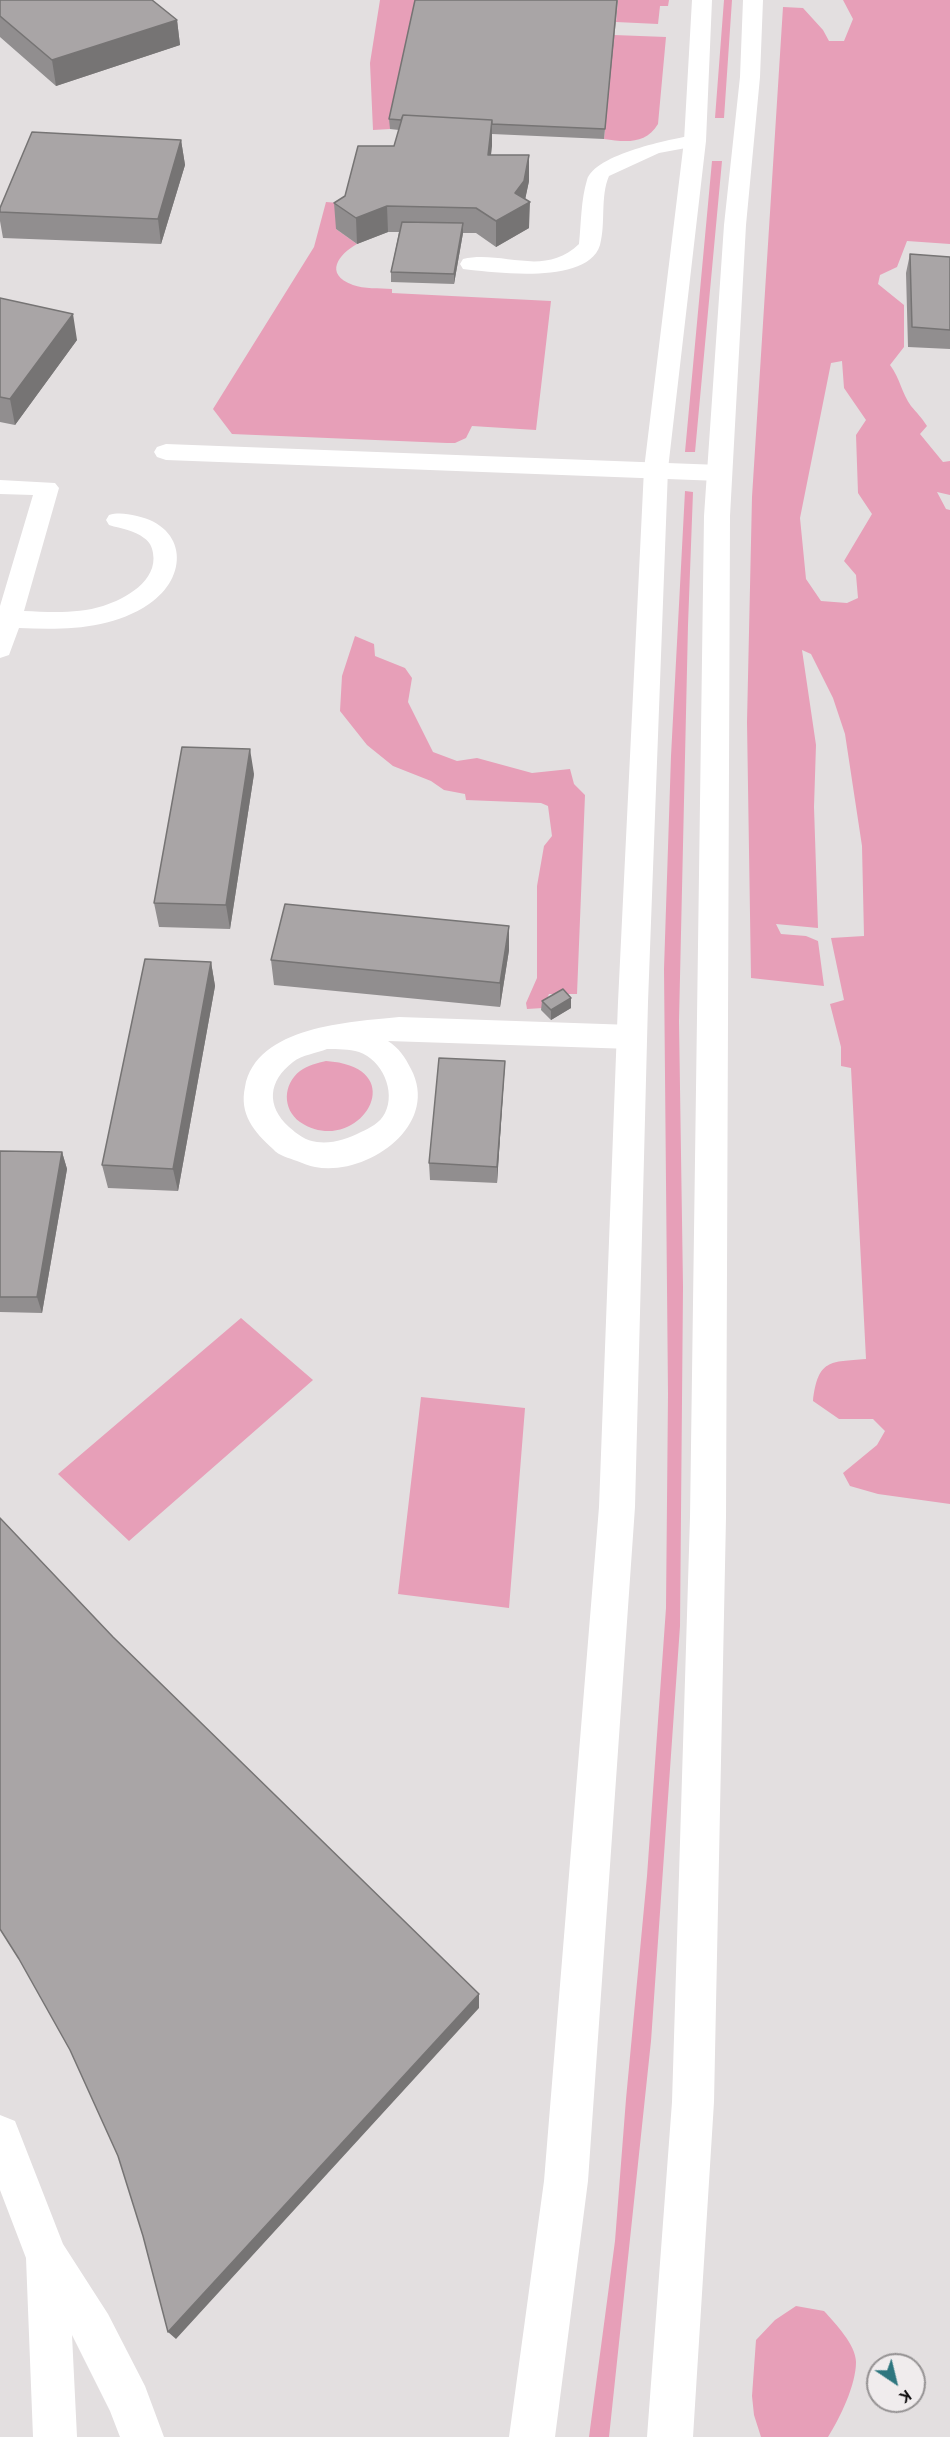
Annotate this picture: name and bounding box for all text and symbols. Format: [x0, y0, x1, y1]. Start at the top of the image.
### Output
north arrow [866, 2353, 926, 2413]
text: K [895, 2385, 916, 2408]

